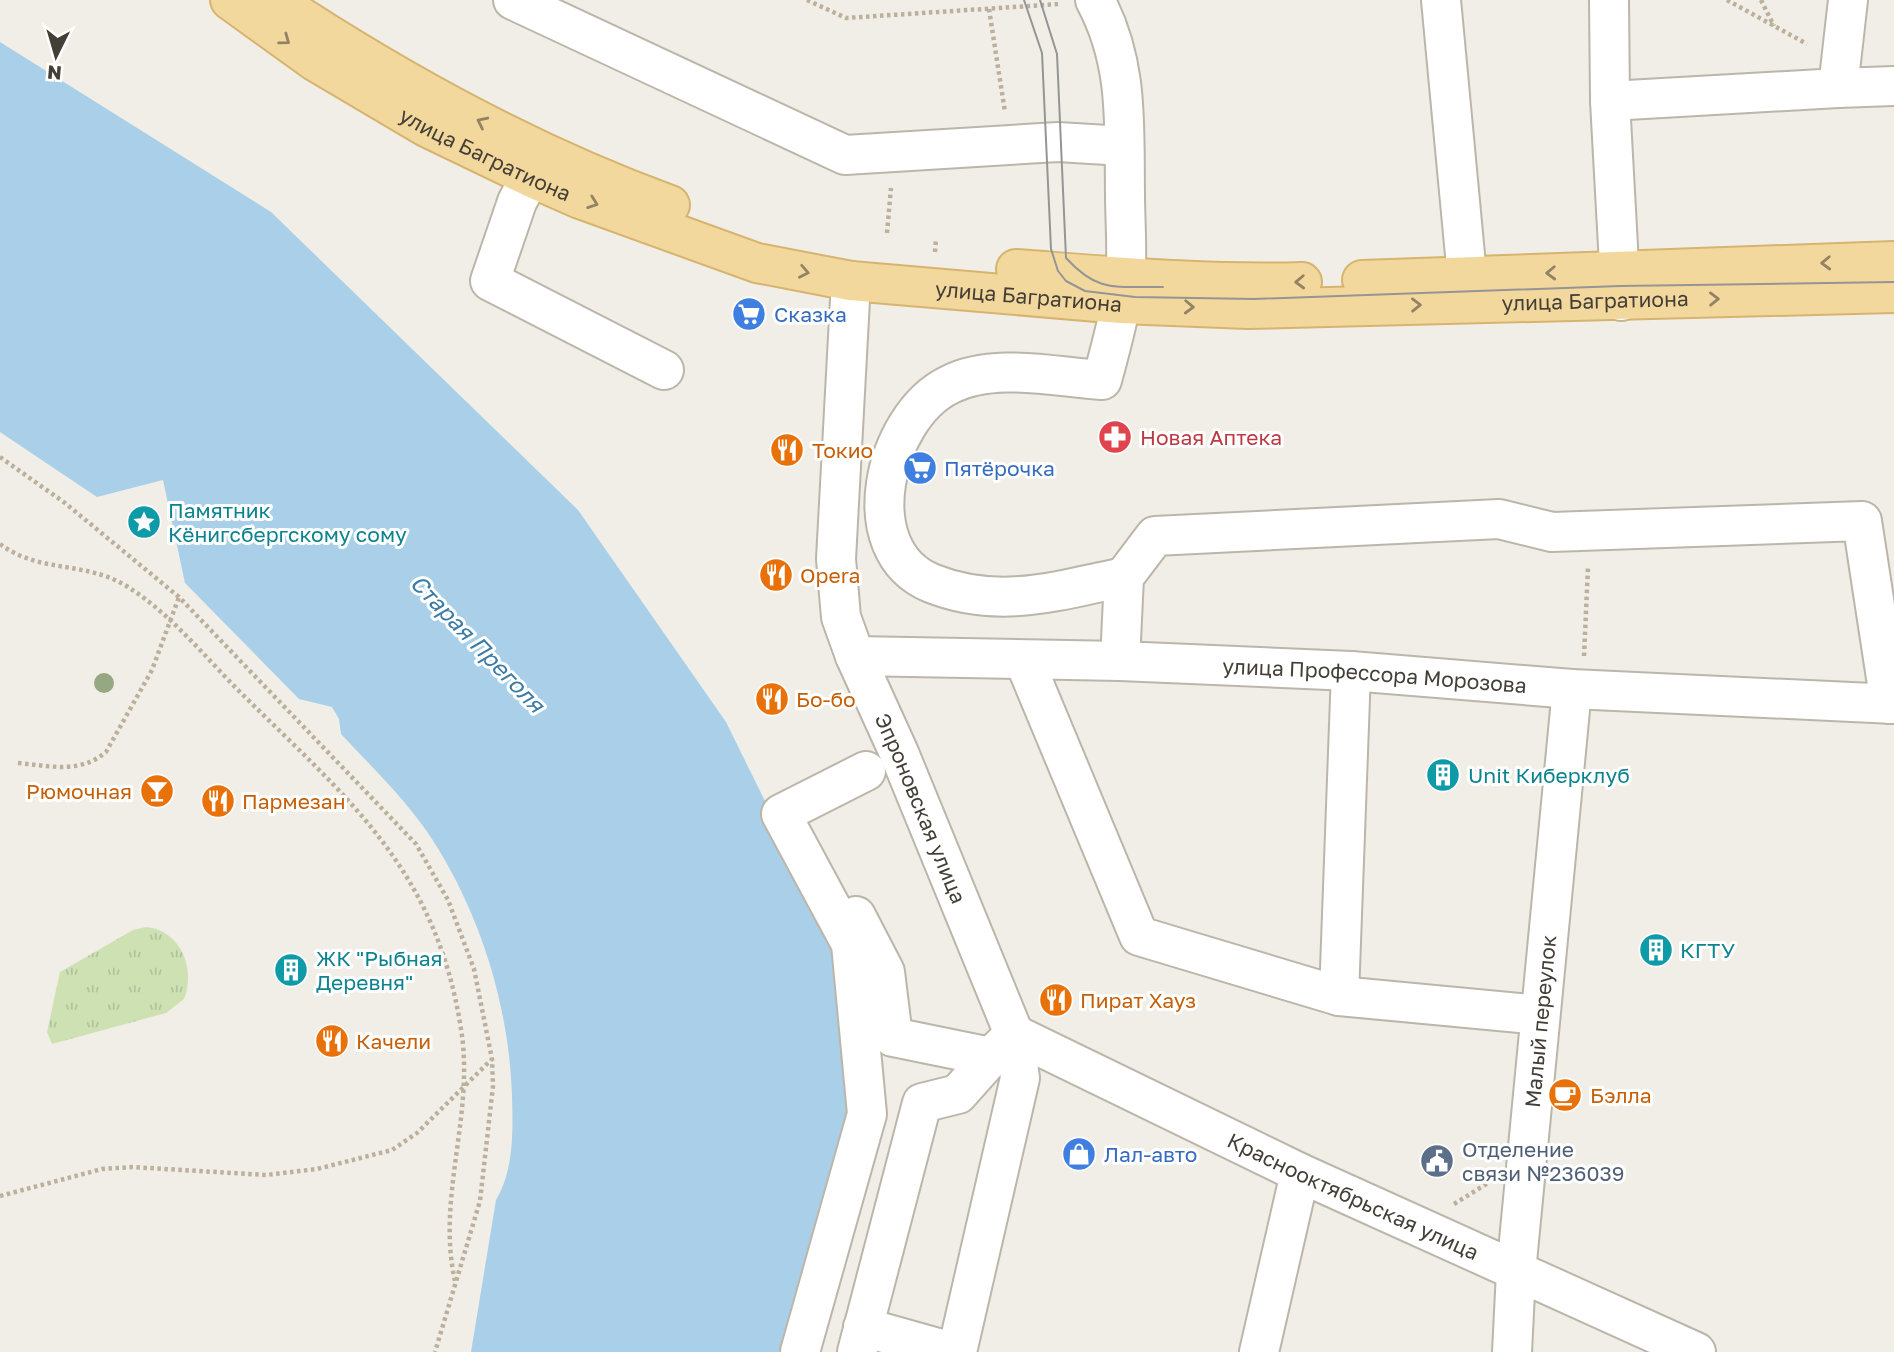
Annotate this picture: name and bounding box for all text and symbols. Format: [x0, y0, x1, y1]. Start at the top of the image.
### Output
north arrow [21, 21, 91, 91]
one-way arrow [277, 32, 290, 44]
text: N [46, 61, 63, 86]
street label: улица Багратиона [395, 101, 575, 206]
one-way arrow [477, 116, 489, 130]
one-way arrow [587, 195, 599, 209]
one-way arrow [1820, 256, 1831, 271]
one-way arrow [798, 264, 810, 279]
one-way arrow [1546, 265, 1557, 280]
one-way arrow [1295, 274, 1305, 290]
street label: улица Багратиона [934, 275, 1123, 317]
street label: улица Багратиона [1501, 285, 1689, 316]
one-way arrow [1709, 291, 1720, 307]
supermarket icon: Сказка [730, 295, 768, 333]
one-way arrow [1412, 297, 1422, 313]
one-way arrow [1184, 299, 1195, 314]
place label: Сказка [774, 301, 847, 327]
pharmacy icon: Новая Аптека [1096, 418, 1134, 456]
place label: Новая Аптека [1140, 424, 1282, 450]
restaurant icon: Токио [768, 431, 806, 469]
place label: Токио [812, 437, 873, 463]
supermarket icon: Пятёрочка [901, 449, 939, 487]
place label: Пятёрочка [944, 455, 1055, 481]
place label: Памятник Кёнигсбергскому сому [168, 497, 407, 547]
place icon: Памятник Кёнигсбергскому сому [125, 503, 163, 541]
restaurant icon: Opera [757, 556, 795, 594]
place label: Opera [800, 562, 860, 588]
water label: Старая Преголя [405, 568, 552, 719]
street label: улица Профессора Морозова [1222, 652, 1528, 698]
restaurant icon: Бо-бо [753, 680, 791, 718]
place label: Бо-бо [796, 686, 856, 712]
street label: Эпроновская улица [870, 709, 972, 907]
building icon: Unit Киберклуб [1424, 756, 1462, 794]
place label: Unit Киберклуб [1468, 762, 1630, 788]
bar icon: Рюмочная [138, 772, 176, 810]
place label: Рюмочная [26, 778, 132, 804]
restaurant icon: Пармезан [199, 782, 237, 820]
place label: Пармезан [242, 788, 346, 814]
building icon: КГТУ [1637, 931, 1675, 969]
street label: Малый переулок [1519, 934, 1561, 1109]
place label: КГТУ [1680, 937, 1735, 963]
place label: ЖК "Рыбная Деревня" [316, 945, 443, 995]
building icon: ЖК "Рыбная Деревня" [272, 951, 310, 989]
restaurant icon: Пират Хауз [1037, 981, 1075, 1019]
place label: Пират Хауз [1080, 987, 1196, 1013]
restaurant icon: Качели [313, 1022, 351, 1060]
place label: Качели [356, 1028, 431, 1054]
cafe icon: Бэлла [1546, 1076, 1584, 1114]
place label: Бэлла [1590, 1082, 1652, 1108]
street label: Краснооктябрьская улица [1223, 1127, 1483, 1265]
shop icon: Лал-авто [1060, 1135, 1098, 1173]
place label: Отделение связи №236039 [1462, 1136, 1625, 1186]
place label: Лал-авто [1104, 1141, 1197, 1167]
public building icon: Отделение связи №236039 [1418, 1142, 1456, 1180]

